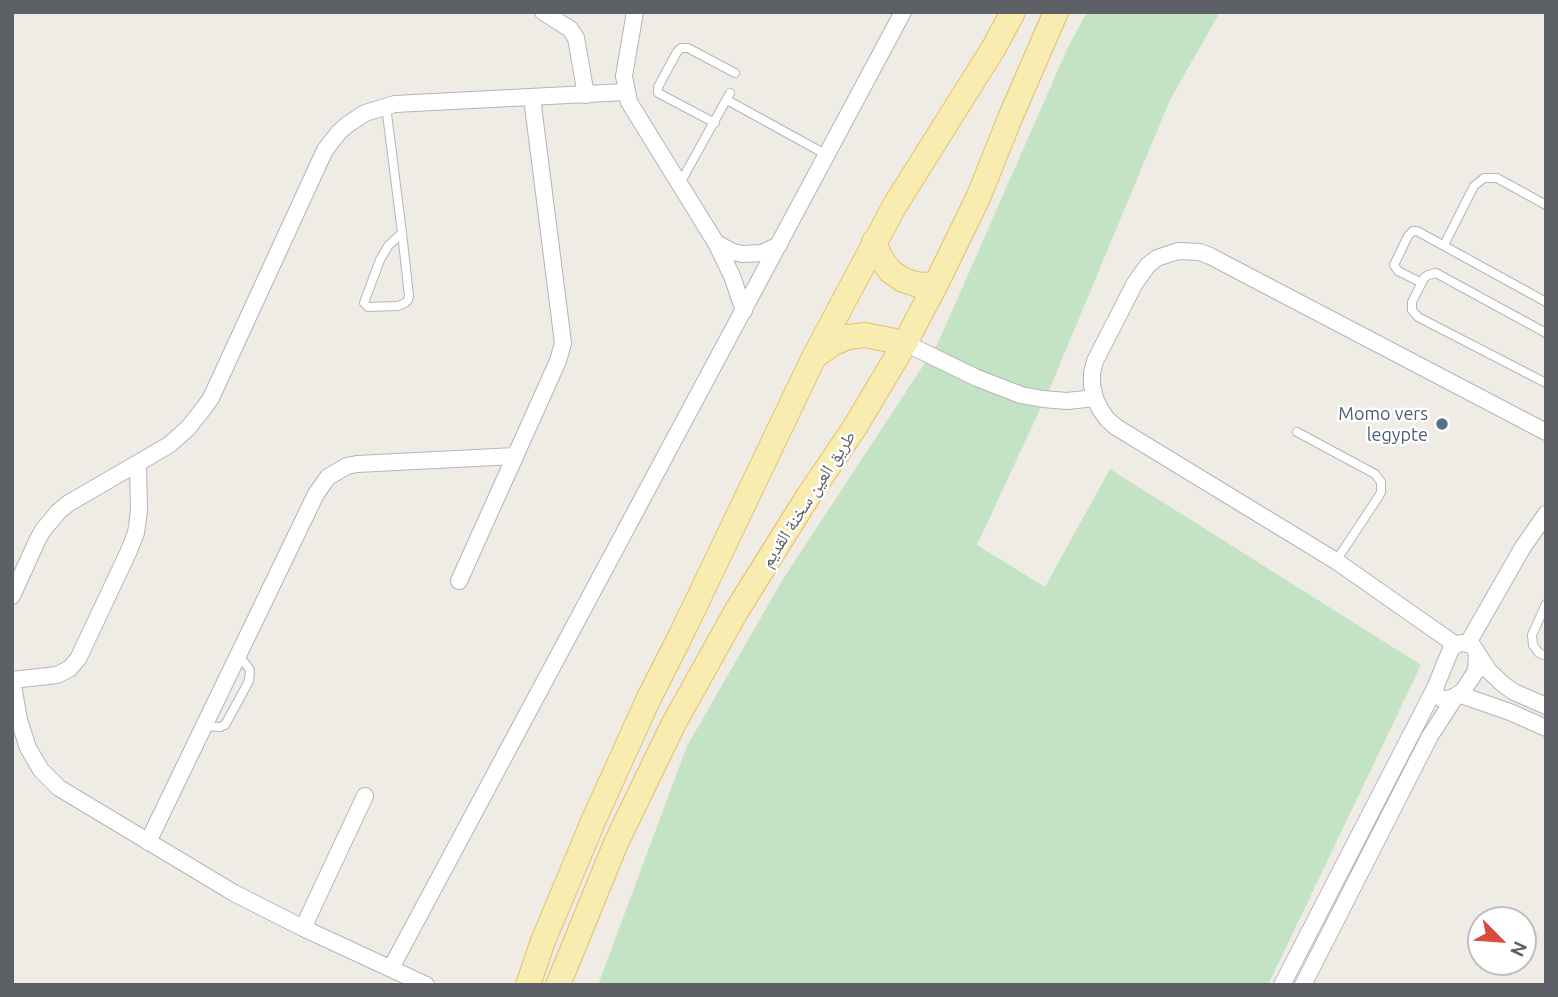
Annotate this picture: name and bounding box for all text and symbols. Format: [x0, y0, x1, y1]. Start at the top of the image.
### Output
place label: Momo vers legypte [1338, 403, 1428, 446]
marker: Momo vers legypte [1434, 416, 1450, 432]
street label: طريق العين سخنة القديم [756, 427, 860, 571]
north arrow [1467, 906, 1537, 976]
text: N [1506, 938, 1532, 960]

